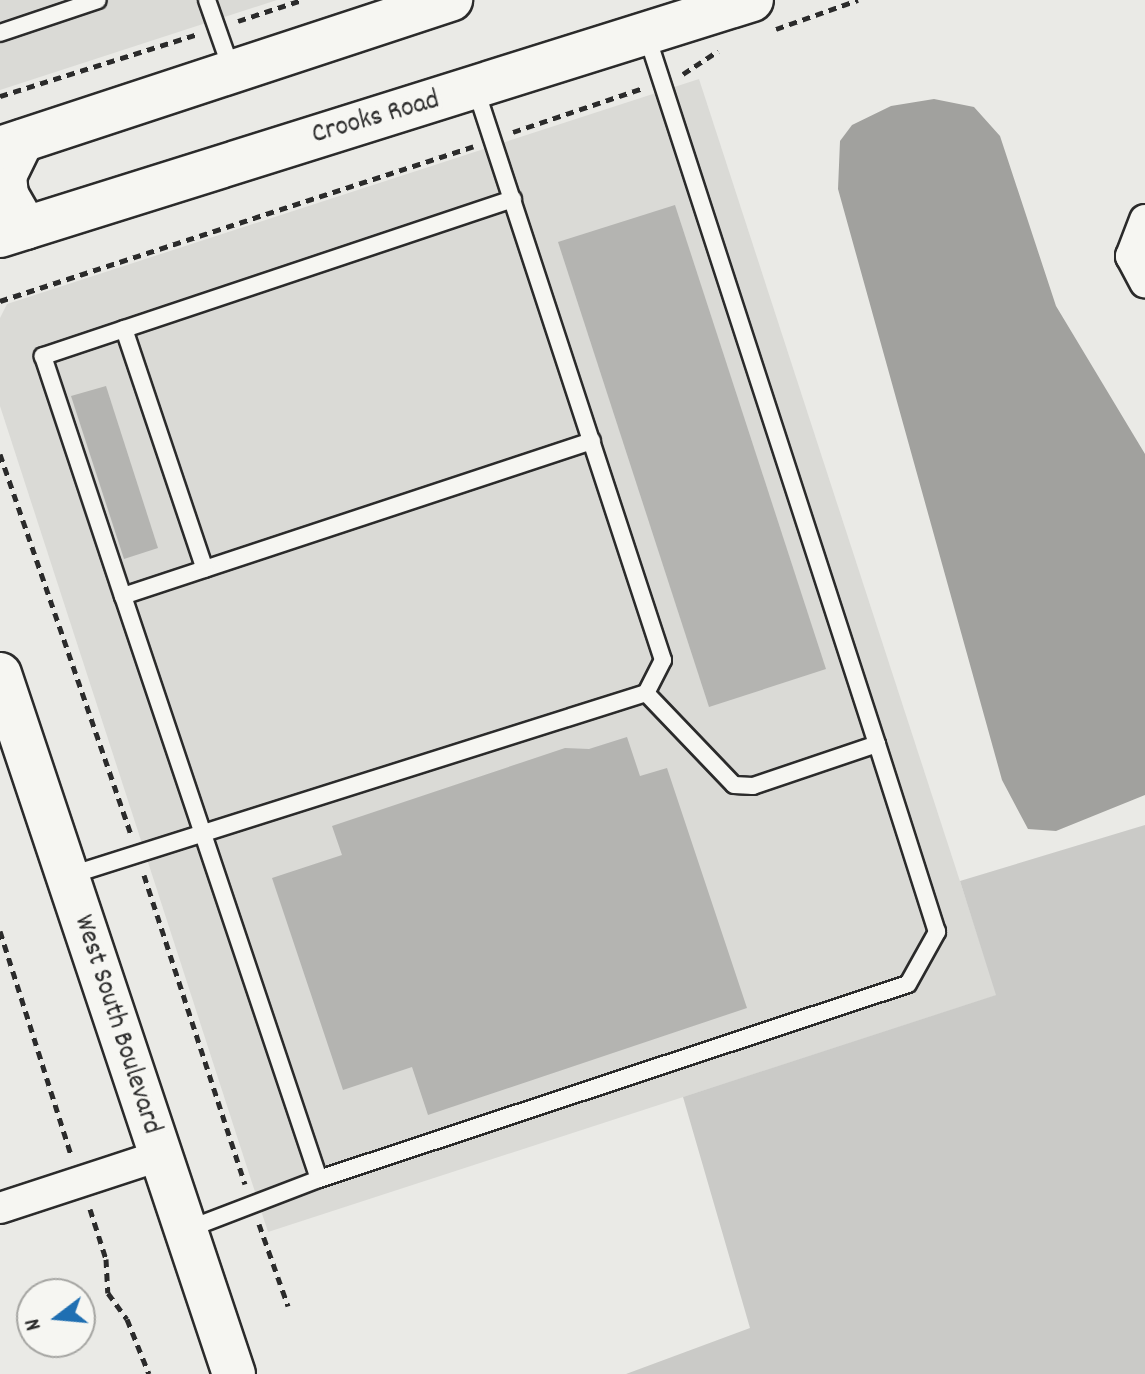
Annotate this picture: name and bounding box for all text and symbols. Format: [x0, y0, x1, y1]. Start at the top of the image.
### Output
street label: Crooks Road [308, 85, 444, 153]
street label: West South Boulevard [65, 911, 167, 1139]
north arrow [16, 1278, 96, 1358]
text: N [18, 1315, 51, 1334]

